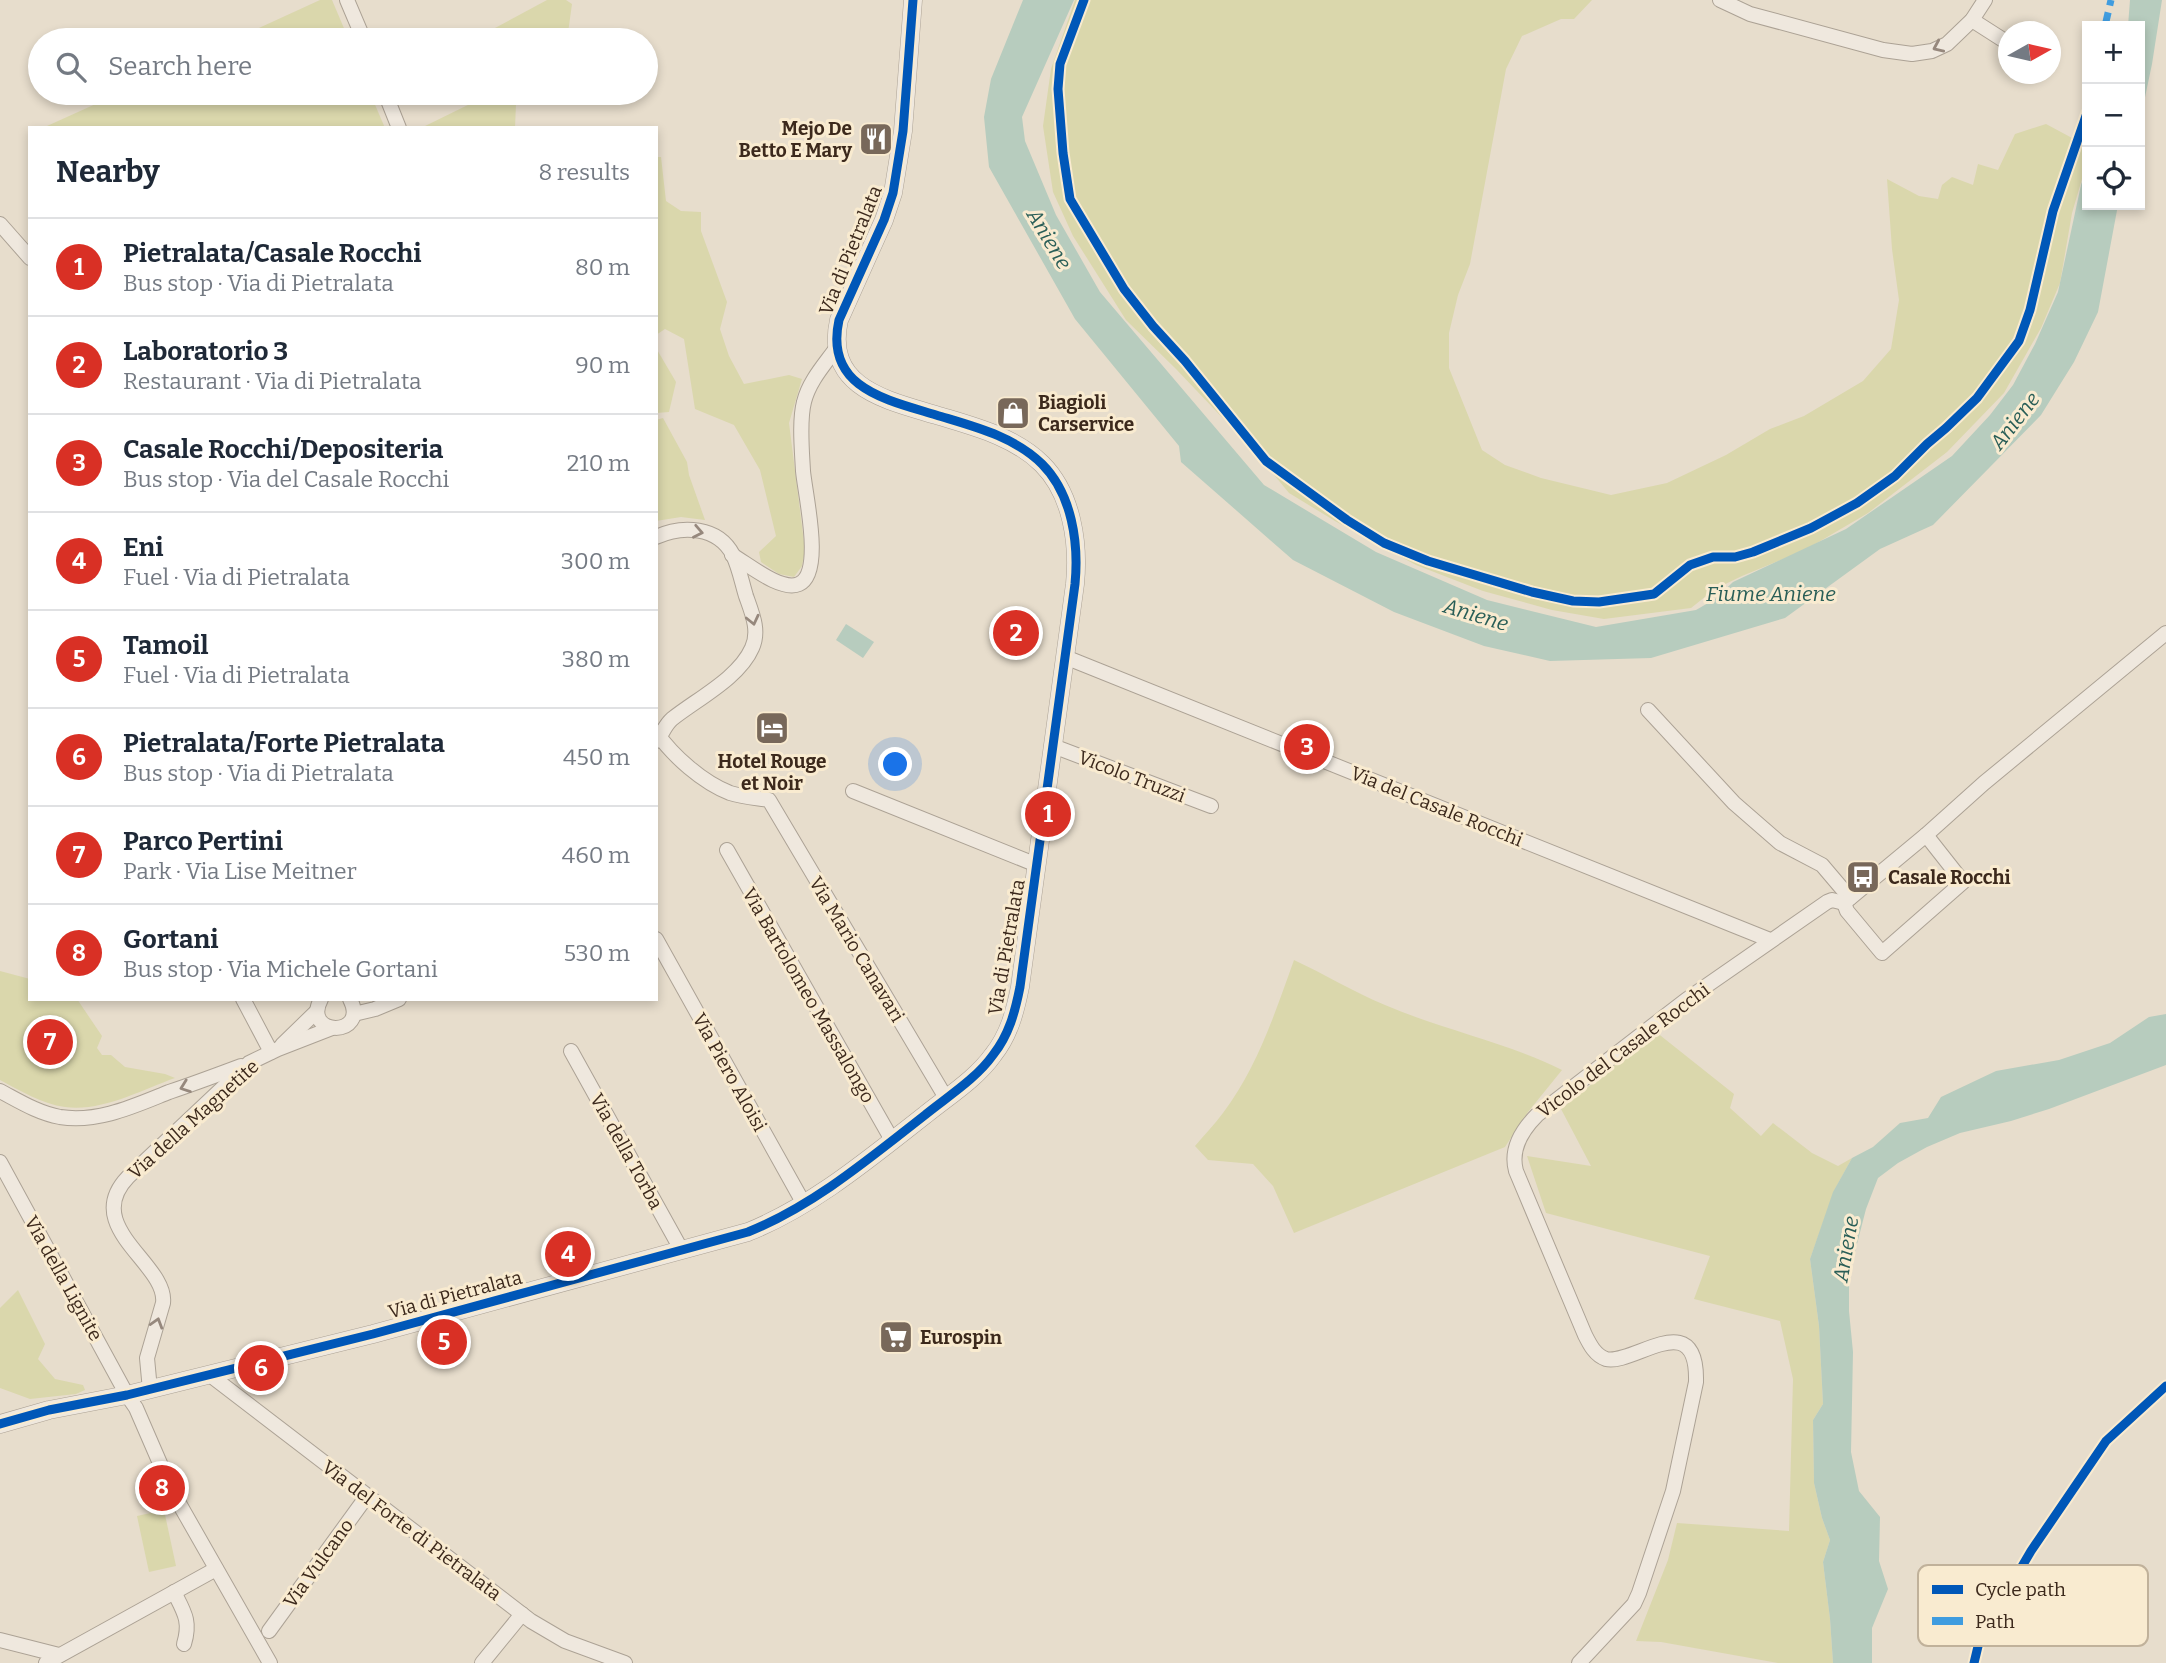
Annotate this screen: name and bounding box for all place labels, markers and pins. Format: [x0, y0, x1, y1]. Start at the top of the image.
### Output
place label: Mejo De Betto E Mary [739, 117, 852, 162]
restaurant icon: Mejo De Betto E Mary [857, 120, 895, 158]
place label: Biagioli Carservice [1038, 391, 1134, 436]
shop icon: Biagioli Carservice [994, 394, 1032, 432]
pin: 2 [993, 607, 1039, 659]
hotel icon: Hotel Rouge et Noir [753, 709, 791, 747]
pin: 3 [1284, 721, 1330, 773]
place label: Hotel Rouge et Noir [717, 750, 827, 795]
pin: 1 [1025, 788, 1071, 840]
bus stop icon: Casale Rocchi [1844, 858, 1882, 896]
place label: Casale Rocchi [1888, 866, 2011, 889]
pin: 7 [27, 1016, 73, 1068]
pin: 4 [545, 1228, 591, 1280]
pin: 5 [421, 1316, 467, 1368]
supermarket icon: Eurospin [877, 1318, 915, 1356]
place label: Eurospin [920, 1326, 1003, 1349]
pin: 6 [238, 1342, 284, 1394]
pin: 8 [139, 1462, 185, 1514]

